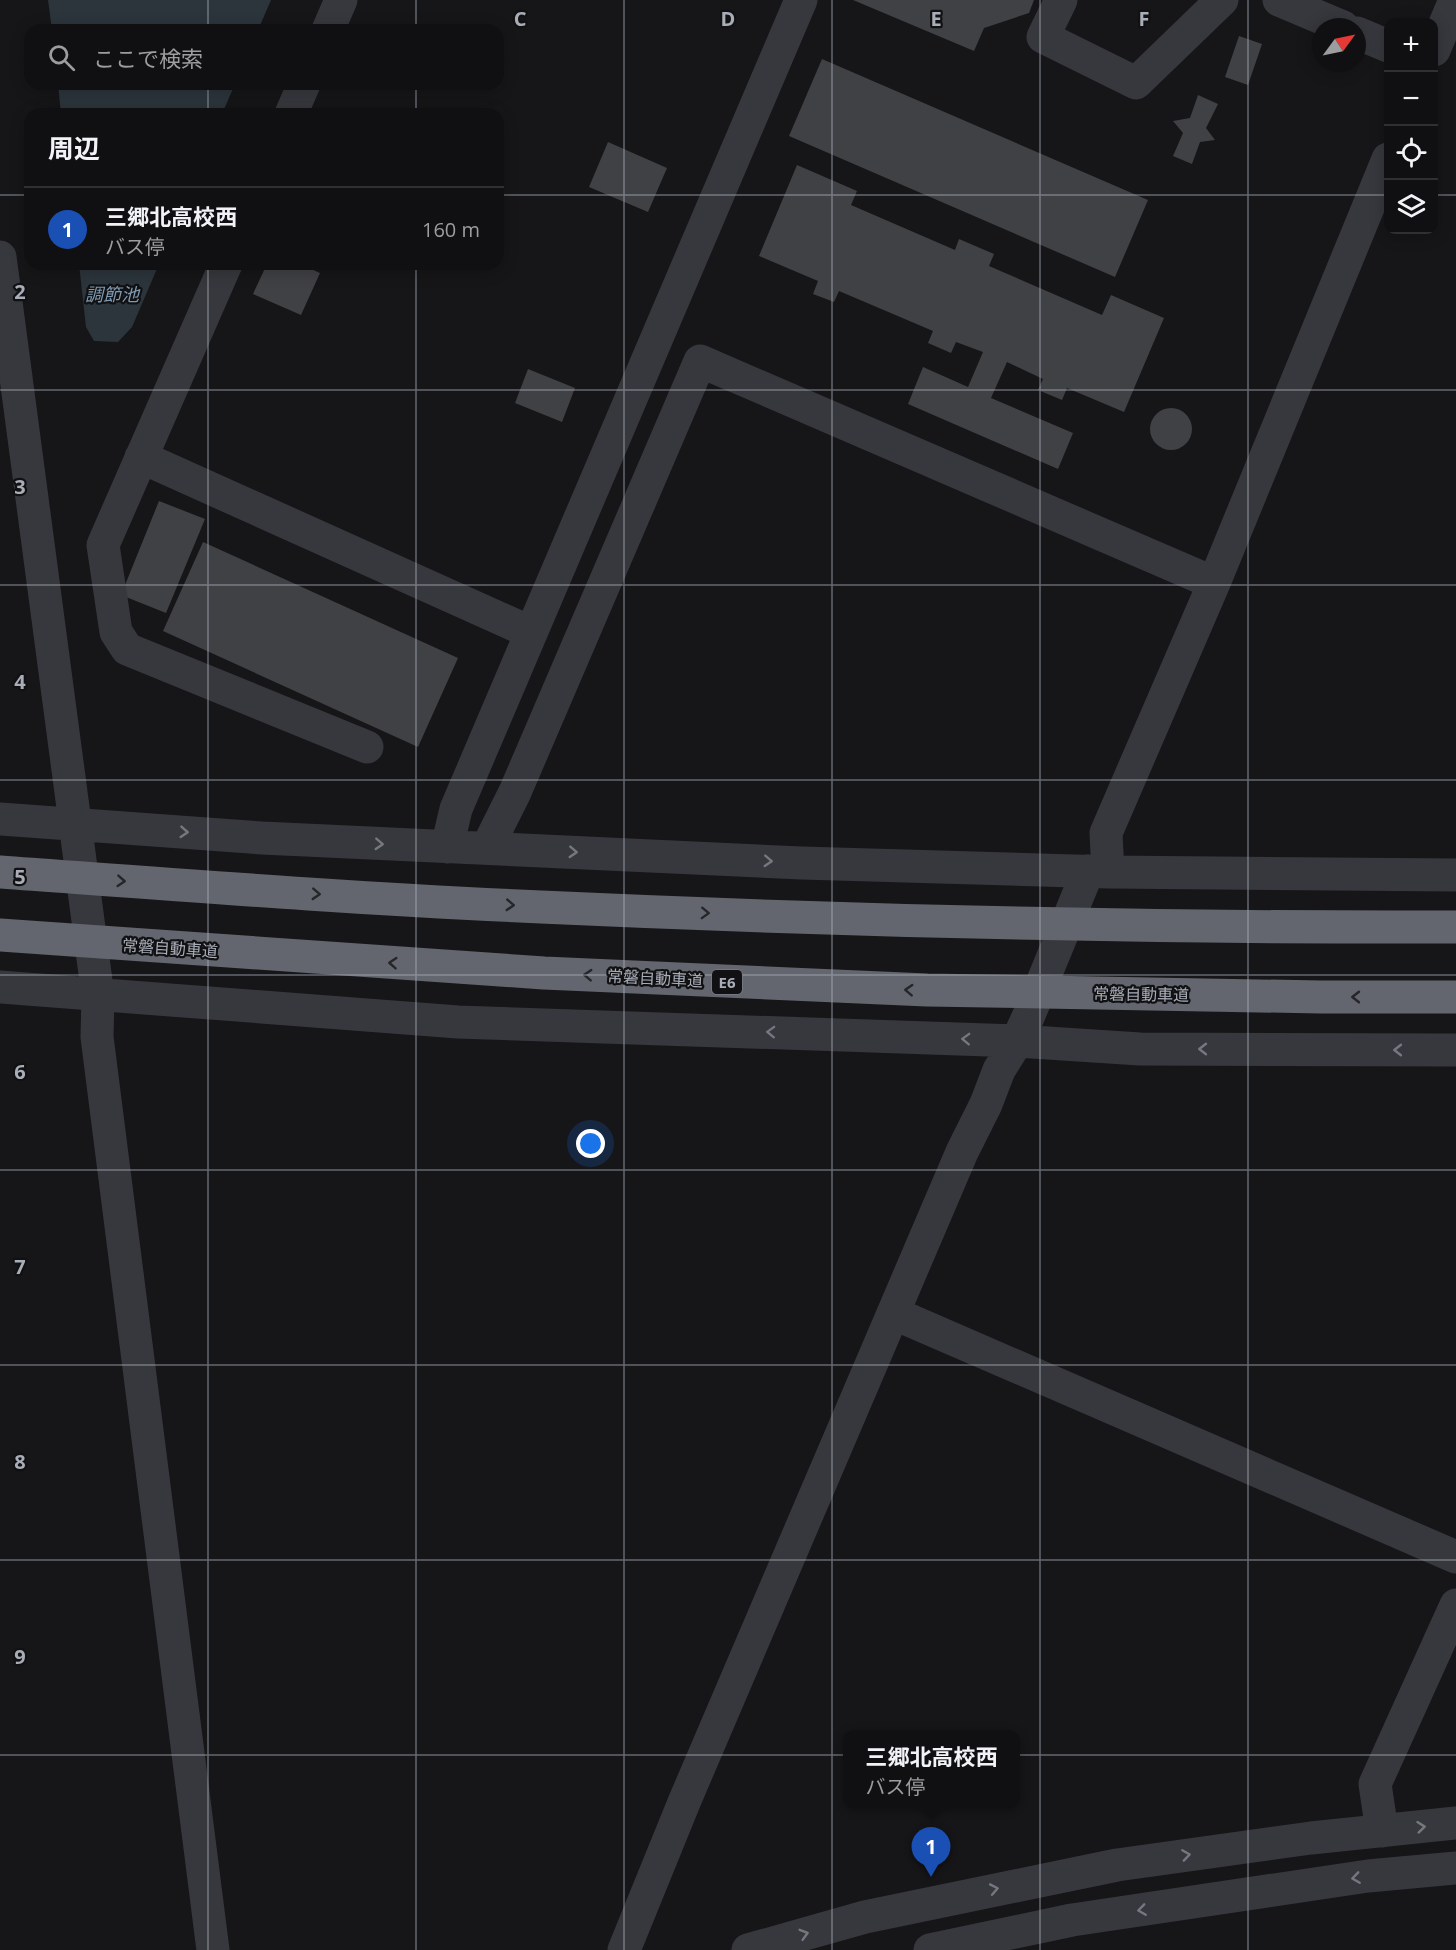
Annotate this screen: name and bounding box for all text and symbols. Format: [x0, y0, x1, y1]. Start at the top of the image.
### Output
text: C [514, 5, 527, 32]
text: D [721, 5, 735, 32]
text: E [930, 5, 942, 32]
text: F [1139, 5, 1149, 32]
north arrow [1312, 18, 1366, 72]
map controls [1384, 18, 1438, 234]
button: + [1384, 18, 1438, 72]
search box [24, 24, 504, 90]
icon: search [45, 41, 78, 74]
text: ここで検索 [93, 43, 203, 73]
button: − [1384, 72, 1438, 126]
button: locate [1384, 126, 1438, 180]
text: 周辺 [48, 130, 100, 166]
button: layers [1384, 180, 1438, 234]
text: 三郷北高校西 [105, 201, 237, 231]
text: 1 [62, 216, 73, 243]
text: 160 m [422, 216, 480, 243]
text: バス停 [105, 233, 165, 260]
text: 2 [14, 278, 26, 305]
water label: 調節池 [85, 282, 141, 306]
text: 3 [14, 473, 26, 500]
text: 4 [14, 668, 26, 695]
one-way arrow [179, 825, 189, 838]
one-way arrow [374, 837, 383, 850]
one-way arrow [569, 846, 578, 859]
one-way arrow [764, 855, 773, 868]
text: 5 [14, 863, 26, 890]
one-way arrow [117, 874, 126, 887]
one-way arrow [311, 887, 320, 900]
one-way arrow [506, 899, 515, 912]
one-way arrow [701, 907, 710, 920]
street label: 常磐自動車道 [121, 934, 219, 962]
one-way arrow [389, 957, 398, 970]
street label: 常磐自動車道 [606, 965, 704, 991]
one-way arrow [583, 969, 592, 982]
road number: E6 [712, 970, 742, 994]
street label: 常磐自動車道 [1093, 982, 1189, 1006]
one-way arrow [904, 983, 913, 996]
one-way arrow [1351, 991, 1360, 1003]
one-way arrow [766, 1026, 775, 1039]
one-way arrow [961, 1033, 970, 1045]
one-way arrow [1198, 1043, 1207, 1055]
one-way arrow [1393, 1044, 1402, 1056]
text: 6 [14, 1058, 26, 1085]
your location [576, 1129, 605, 1158]
text: 7 [14, 1253, 26, 1280]
text: 8 [14, 1448, 26, 1475]
text: 9 [14, 1643, 26, 1670]
popup [843, 1730, 1020, 1808]
text: 三郷北高校西 [865, 1741, 998, 1771]
text: バス停 [865, 1773, 925, 1800]
one-way arrow [1417, 1821, 1426, 1834]
pin: 1 [912, 1828, 950, 1877]
one-way arrow [1181, 1850, 1191, 1862]
one-way arrow [1351, 1872, 1361, 1884]
one-way arrow [989, 1883, 999, 1896]
one-way arrow [1138, 1903, 1147, 1915]
one-way arrow [798, 1929, 809, 1941]

